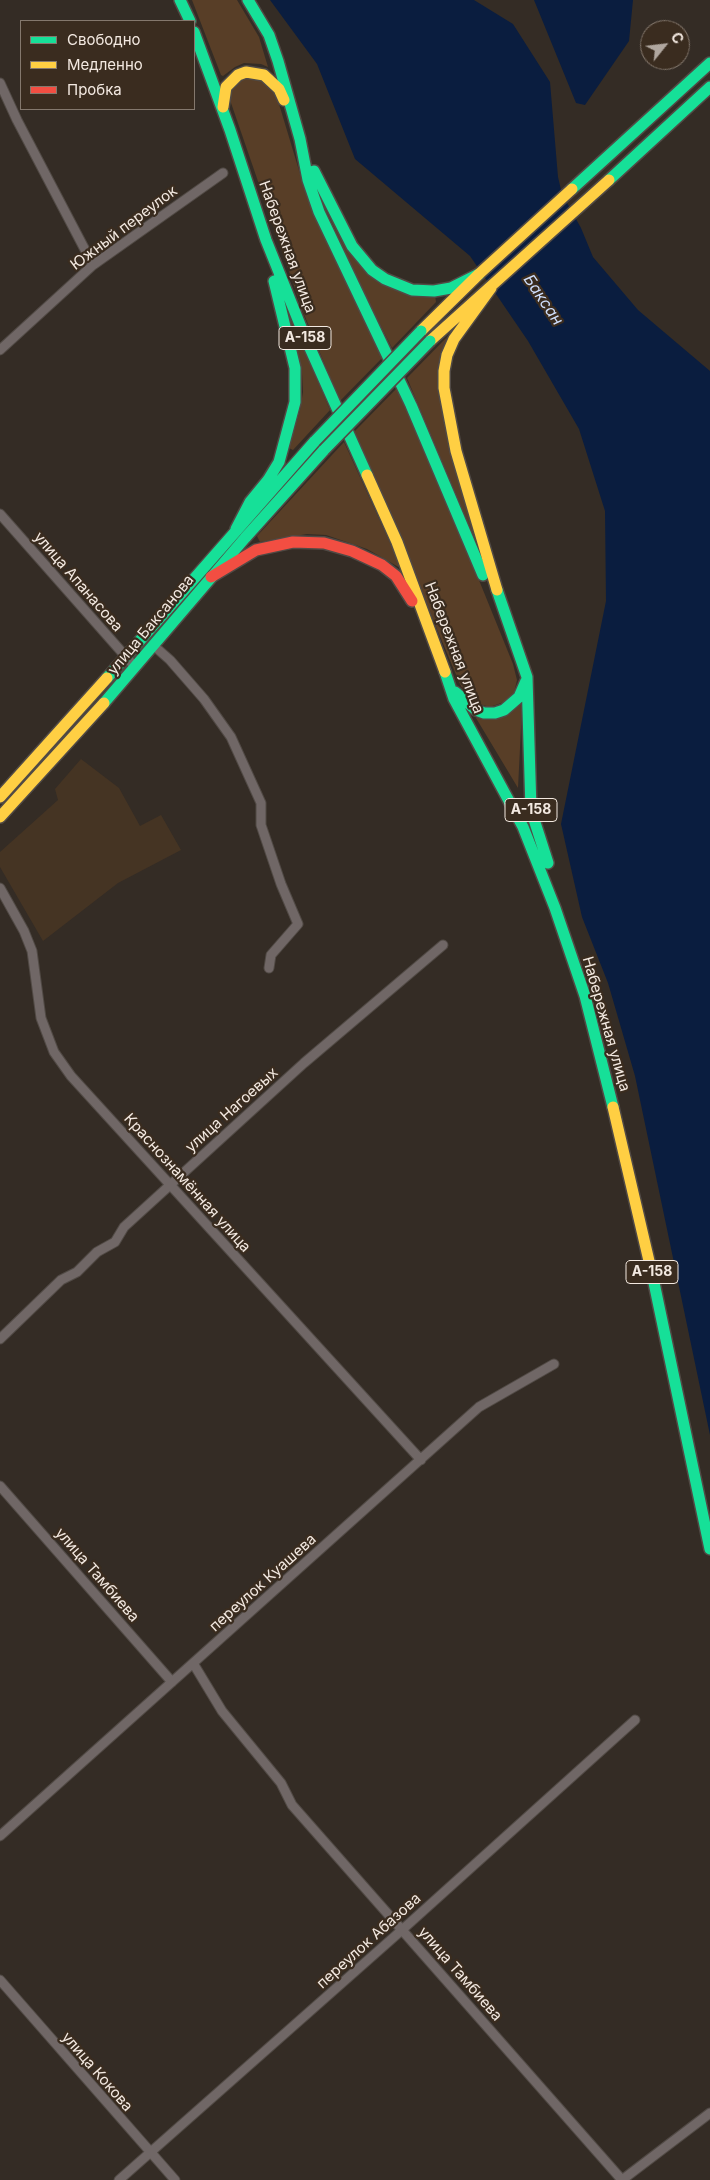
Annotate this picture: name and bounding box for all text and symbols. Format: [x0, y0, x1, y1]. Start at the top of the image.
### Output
legend [20, 20, 195, 110]
north arrow [640, 20, 690, 70]
text: С [668, 29, 688, 47]
text: Свободно [67, 30, 141, 49]
text: Медленно [67, 55, 143, 74]
text: Пробка [67, 80, 122, 99]
street label: Набережная улица [255, 178, 319, 316]
street label: Южный переулок [67, 182, 181, 274]
water label: Баксан [519, 271, 567, 329]
road number: А-158 [279, 326, 331, 349]
street label: улица Апанасова [30, 528, 126, 636]
street label: улица Баксанова [104, 571, 198, 679]
street label: Набережная улица [421, 580, 487, 716]
road number: А-158 [505, 798, 557, 822]
street label: Набережная улица [578, 955, 634, 1093]
street label: улица Нагоевых [182, 1064, 282, 1156]
street label: Краснознамённая улица [120, 1110, 254, 1256]
road number: А-158 [626, 1260, 678, 1284]
street label: улица Тамбиева [51, 1524, 143, 1626]
street label: переулок Куашева [206, 1530, 320, 1636]
street label: переулок Абазова [313, 1890, 425, 1992]
street label: улица Тамбиева [414, 1923, 506, 2025]
street label: улица Кокова [58, 2029, 136, 2115]

